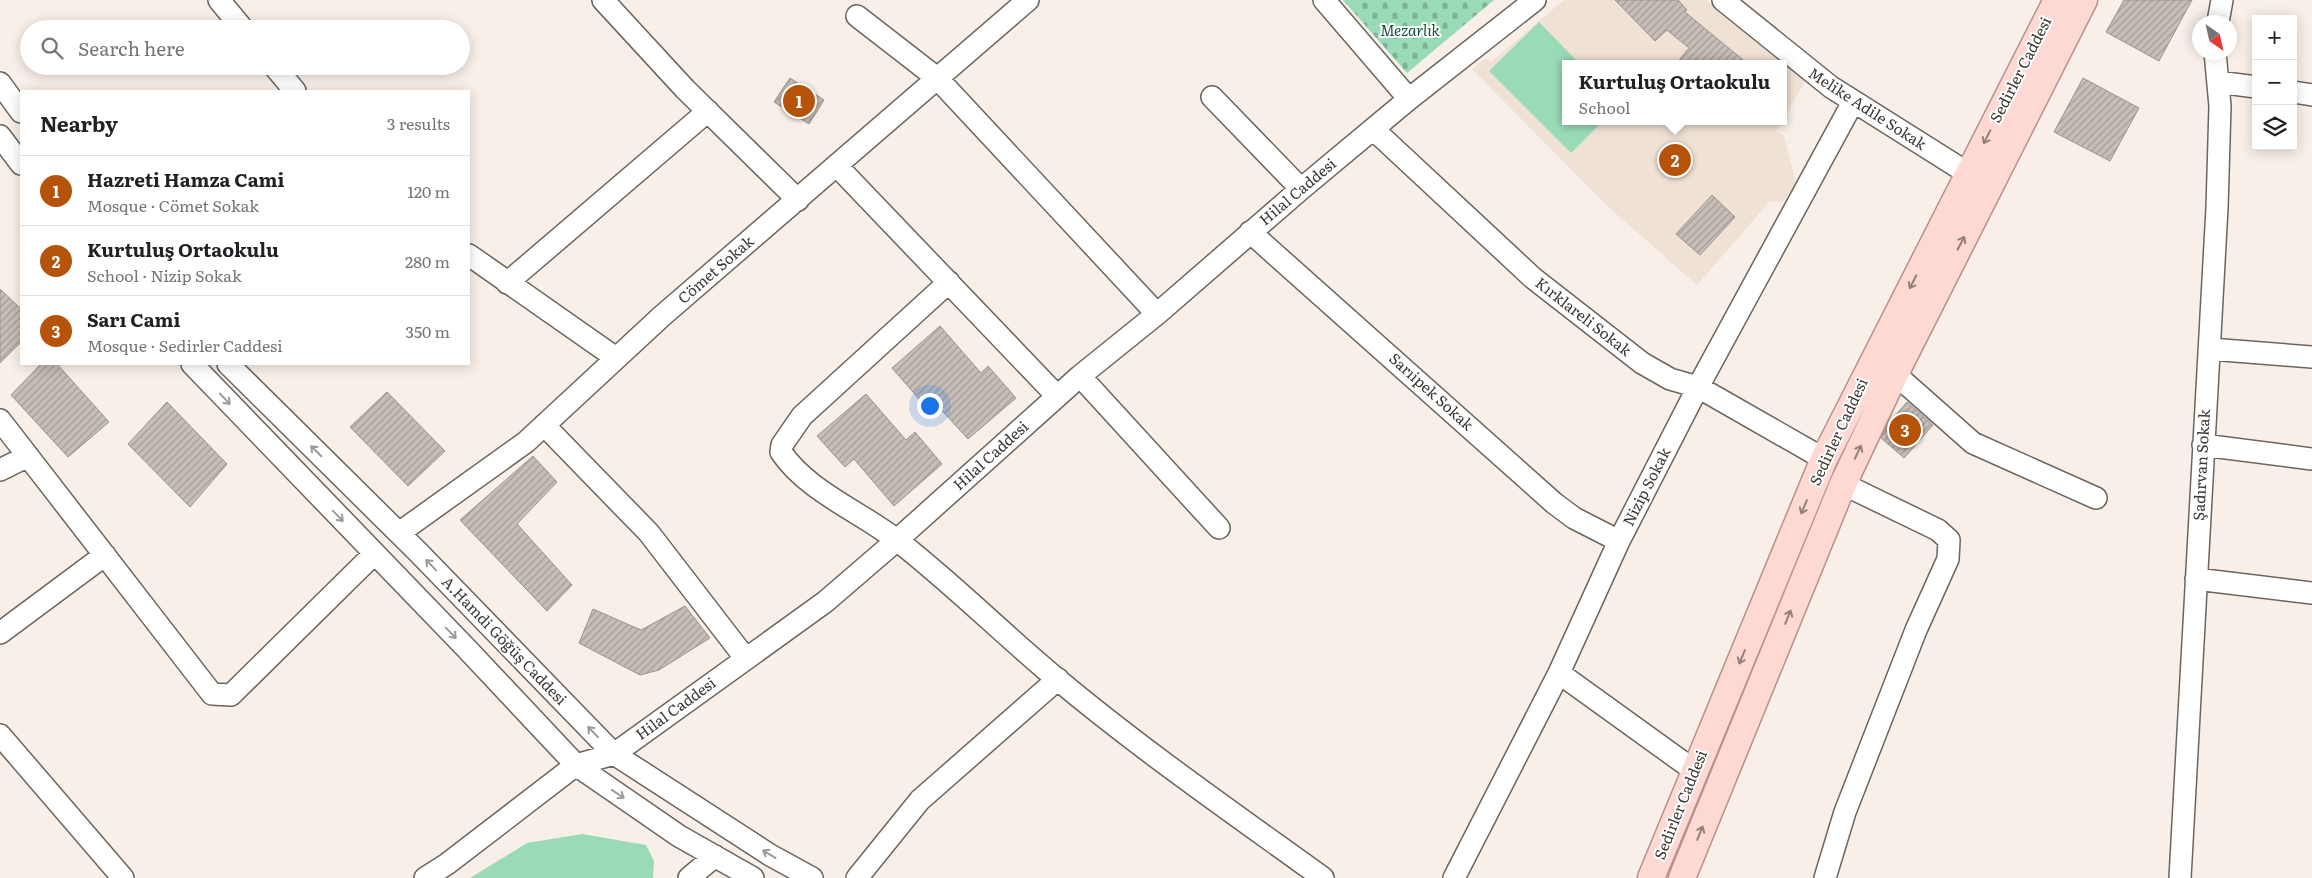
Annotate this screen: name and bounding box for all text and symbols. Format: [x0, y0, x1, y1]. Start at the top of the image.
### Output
street label: Sedirler Caddesi [1983, 12, 2056, 126]
north arrow [2192, 15, 2237, 60]
map controls [2252, 15, 2297, 150]
button: + [2252, 15, 2297, 60]
park label: Mezarlık [1380, 18, 1440, 41]
search box [20, 20, 470, 75]
icon: search [38, 34, 66, 62]
text: Search here [78, 34, 185, 62]
popup [1562, 60, 1787, 125]
button: − [2252, 60, 2297, 105]
street label: Melike Adile Sokak [1804, 61, 1932, 155]
text: Kurtuluş Ortaokulu [1579, 67, 1770, 95]
pin: 1 [783, 82, 815, 120]
text: School [1579, 95, 1630, 119]
button: layers [2252, 105, 2297, 150]
text: Nearby [40, 107, 118, 138]
text: 3 results [387, 111, 450, 135]
one-way arrow [1982, 129, 1991, 144]
pin: 2 [1659, 141, 1691, 179]
street label: Hilal Caddesi [1253, 152, 1341, 230]
text: Hazreti Hamza Cami [87, 165, 284, 193]
text: 1 [53, 179, 59, 203]
text: 120 m [407, 179, 450, 203]
text: Mosque · Cömet Sokak [87, 193, 259, 217]
street label: Cömet Sokak [672, 229, 759, 308]
text: Kurtuluş Ortaokulu [87, 235, 279, 263]
one-way arrow [1957, 236, 1966, 251]
text: 2 [52, 249, 60, 273]
text: 280 m [405, 249, 450, 273]
text: School · Nizip Sokak [87, 263, 242, 287]
street label: Kırklareli Sokak [1531, 271, 1638, 361]
one-way arrow [1908, 274, 1917, 289]
text: Sarı Cami [87, 305, 180, 333]
text: 3 [52, 319, 60, 343]
text: 350 m [405, 319, 450, 343]
text: Mosque · Sedirler Caddesi [87, 333, 283, 357]
street label: Sarıipek Sokak [1385, 347, 1480, 436]
street label: Sedirler Caddesi [1803, 374, 1873, 489]
one-way arrow [219, 393, 231, 406]
your location [917, 393, 943, 419]
street label: Şadırvan Sokak [2186, 408, 2215, 521]
pin: 3 [1889, 411, 1921, 449]
street label: Hilal Caddesi [947, 415, 1033, 495]
street label: Nizip Sokak [1616, 442, 1676, 530]
one-way arrow [310, 445, 322, 457]
one-way arrow [1854, 445, 1863, 460]
one-way arrow [1799, 499, 1809, 514]
one-way arrow [332, 510, 344, 523]
one-way arrow [425, 559, 437, 572]
street label: A.Hamdi Göğüş Caddesi [437, 570, 573, 710]
one-way arrow [1784, 610, 1793, 625]
one-way arrow [445, 626, 457, 639]
one-way arrow [1737, 649, 1746, 664]
street label: Hilal Caddesi [630, 671, 720, 745]
one-way arrow [587, 726, 599, 739]
street label: Sedirler Caddesi [1647, 746, 1712, 863]
one-way arrow [610, 789, 624, 799]
one-way arrow [1696, 826, 1705, 841]
one-way arrow [763, 848, 777, 858]

